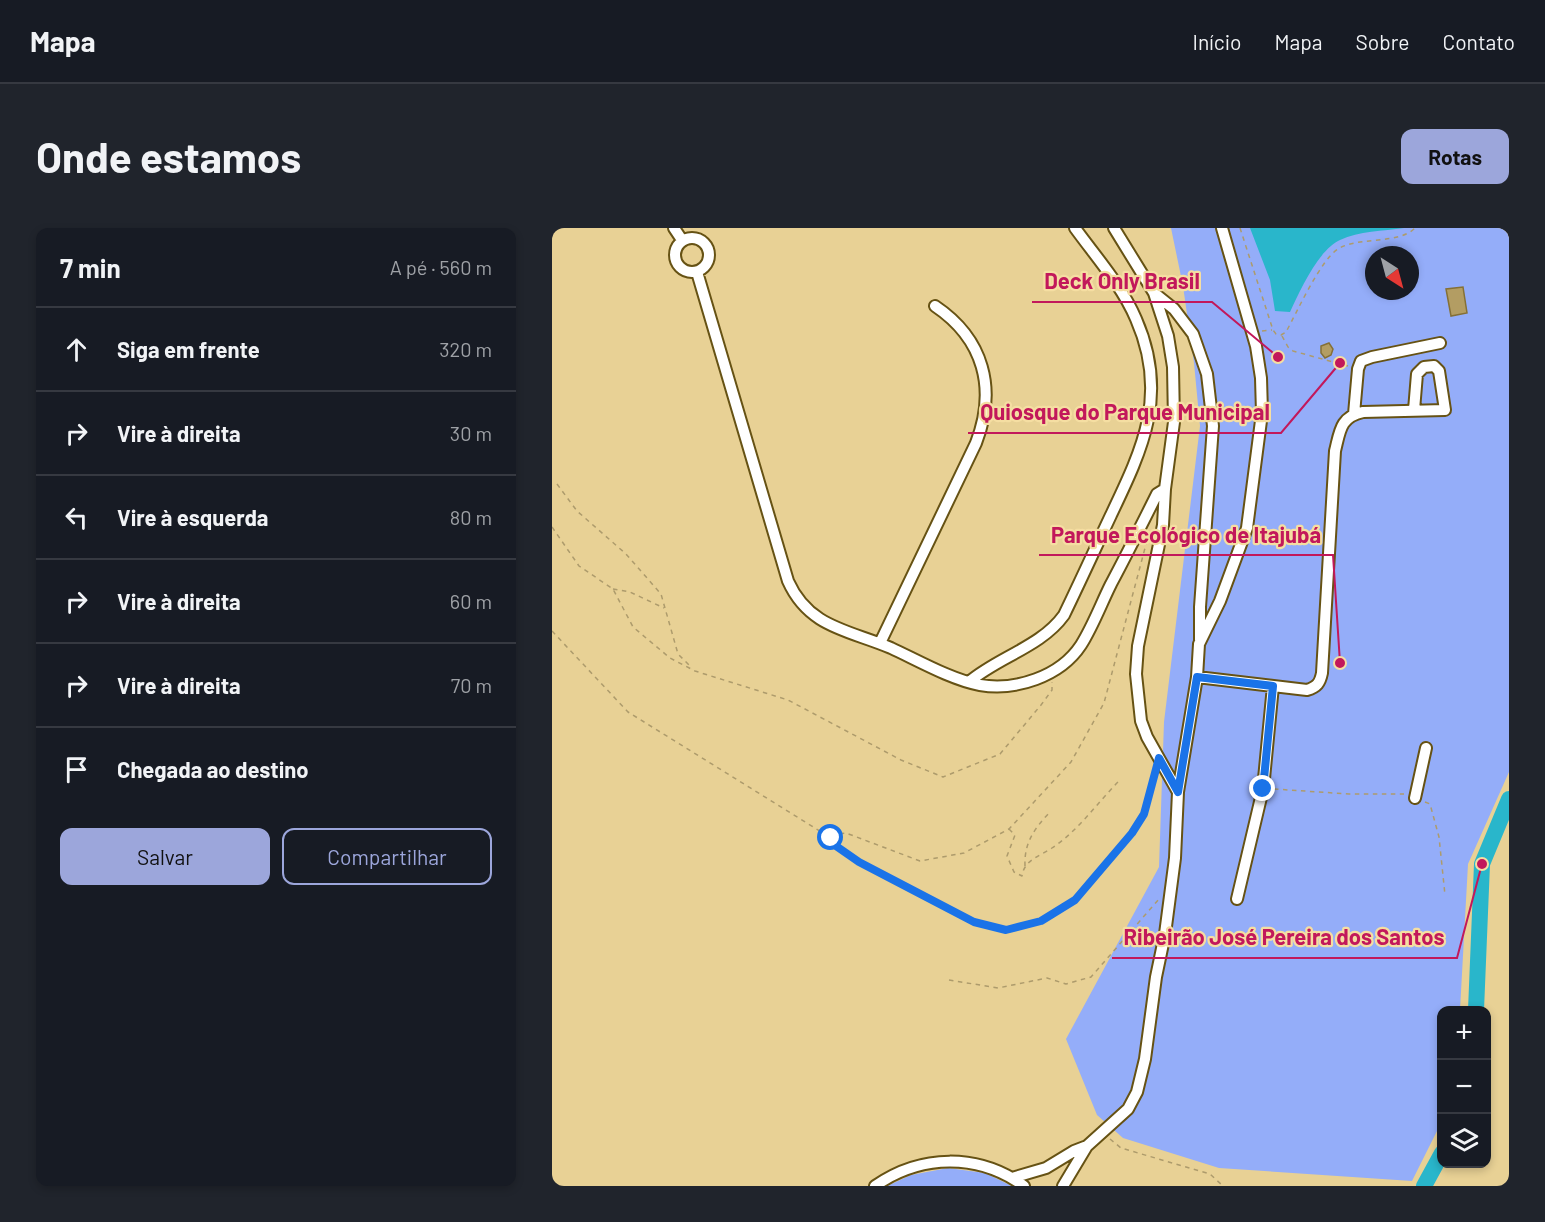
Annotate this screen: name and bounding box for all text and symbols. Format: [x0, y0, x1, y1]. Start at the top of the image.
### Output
text: Mapa [30, 24, 96, 58]
text: Início [1193, 29, 1241, 54]
text: Mapa [1274, 29, 1323, 54]
text: Sobre [1356, 29, 1409, 54]
text: Contato [1442, 29, 1515, 54]
button: Rotas [1401, 129, 1509, 184]
text: Onde estamos [36, 131, 301, 181]
north arrow [1365, 246, 1419, 300]
text: 7 min [60, 252, 121, 283]
text: A pé · 560 m [390, 255, 492, 279]
callout: Deck Only Brasil [1032, 262, 1212, 302]
text: Deck Only Brasil [1044, 267, 1200, 293]
icon: ahead [60, 333, 93, 366]
text: Siga em frente [117, 336, 260, 362]
text: 320 m [439, 337, 492, 361]
callout: Quiosque do Parque Municipal [968, 393, 1281, 433]
text: Quiosque do Parque Municipal [980, 398, 1270, 424]
icon: right [60, 417, 93, 450]
text: Vire à direita [117, 420, 241, 446]
text: 30 m [450, 421, 492, 445]
icon: left [60, 501, 93, 534]
text: Vire à esquerda [117, 504, 268, 530]
text: 80 m [450, 505, 492, 529]
callout: Parque Ecológico de Itajubá [1039, 515, 1333, 555]
text: Parque Ecológico de Itajubá [1051, 521, 1321, 547]
icon: right [60, 585, 93, 618]
text: Vire à direita [117, 588, 241, 614]
text: 60 m [450, 589, 492, 613]
icon: right [60, 669, 93, 702]
text: Vire à direita [117, 672, 241, 698]
text: 70 m [451, 673, 492, 697]
icon: arrive [60, 753, 93, 786]
text: Chegada ao destino [117, 756, 308, 782]
route end [1249, 775, 1275, 801]
route start [817, 824, 843, 850]
button: Salvar [60, 828, 270, 885]
button: Compartilhar [282, 828, 492, 885]
callout: Ribeirão José Pereira dos Santos [1112, 918, 1457, 958]
text: Ribeirão José Pereira dos Santos [1124, 923, 1444, 949]
map controls [1437, 1006, 1491, 1168]
button: + [1437, 1006, 1491, 1060]
button: − [1437, 1060, 1491, 1114]
button: layers [1437, 1114, 1491, 1168]

